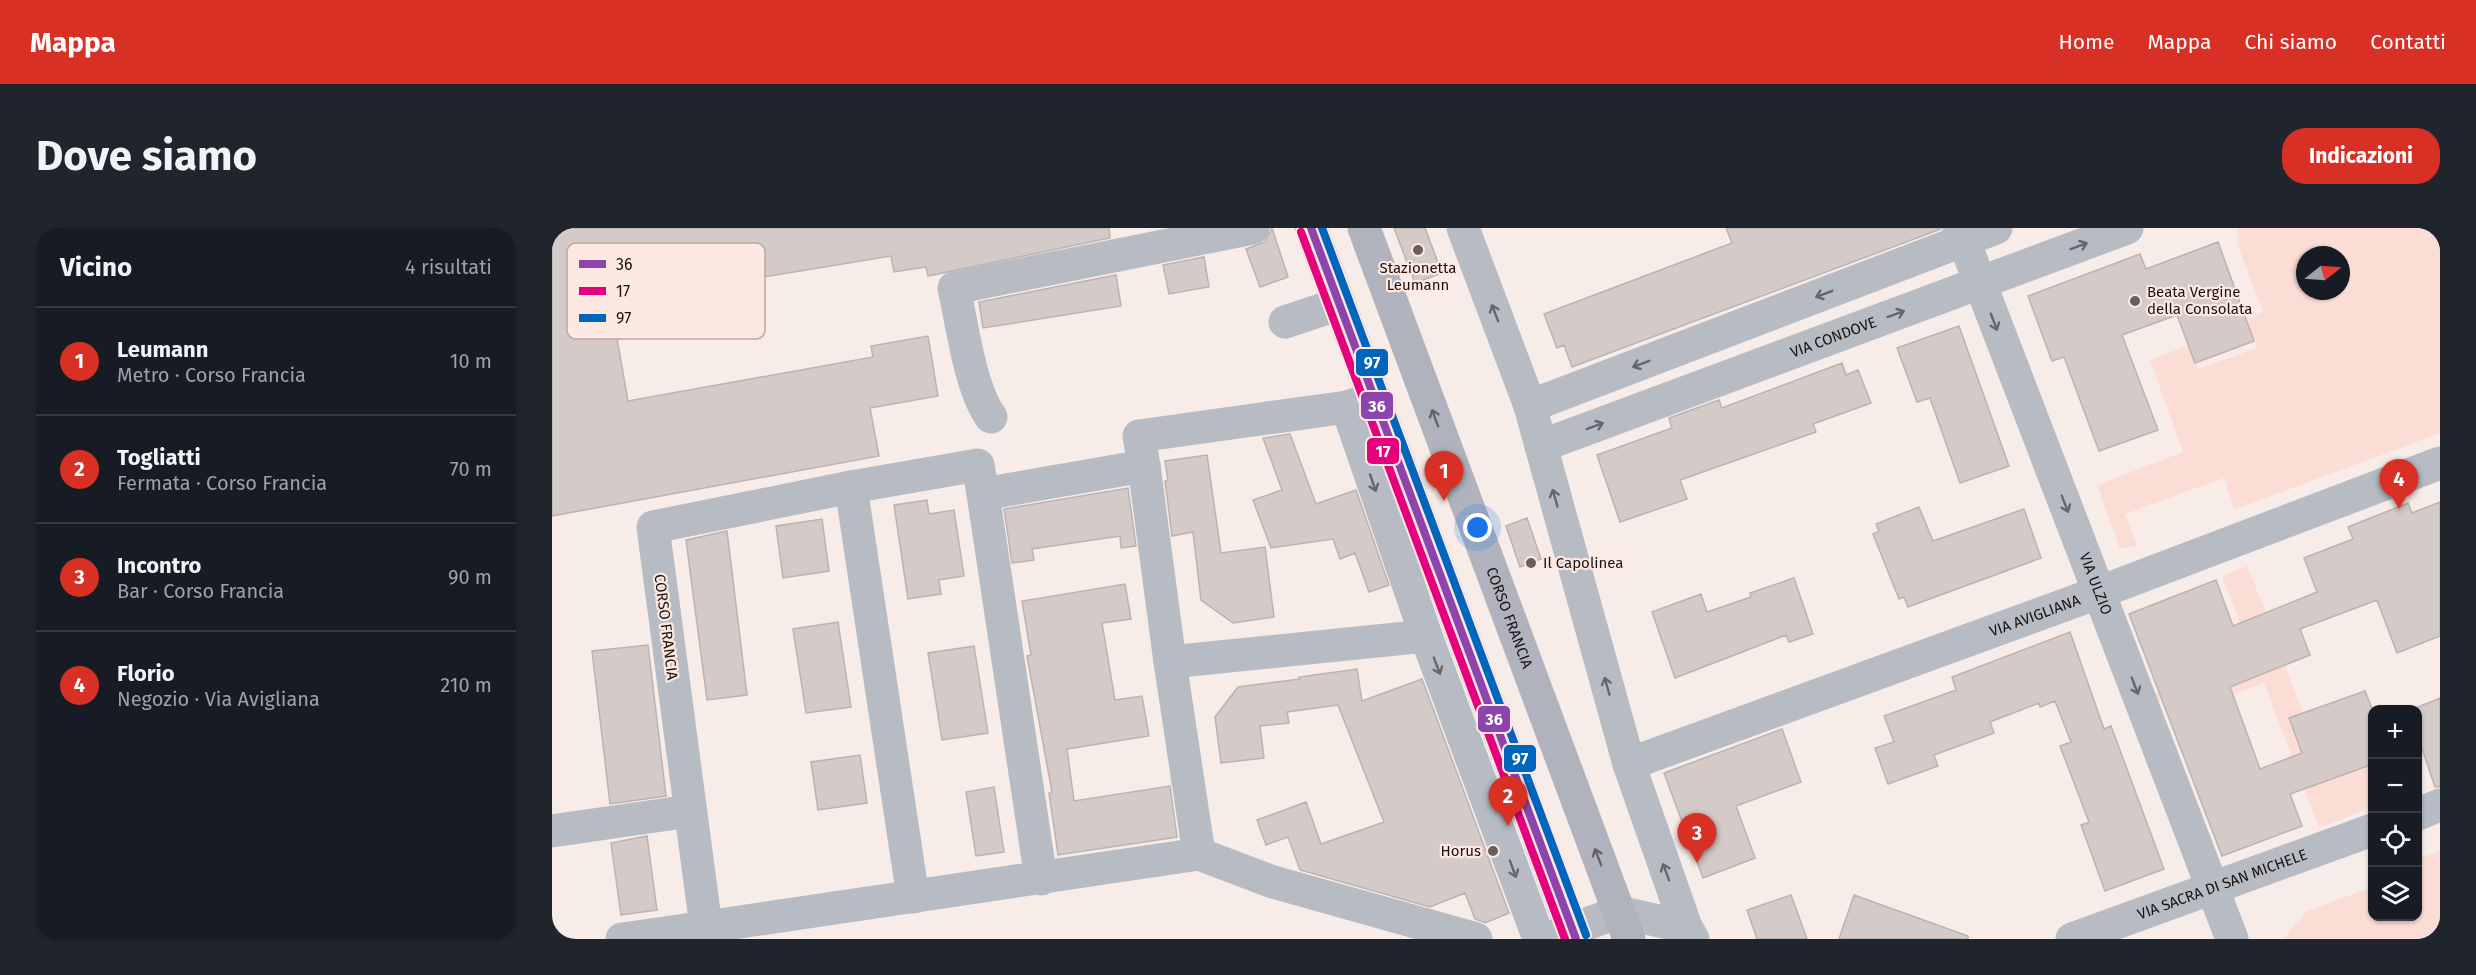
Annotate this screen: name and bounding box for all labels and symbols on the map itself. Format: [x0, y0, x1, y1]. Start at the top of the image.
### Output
one-way arrow [2069, 240, 2088, 251]
legend [567, 243, 765, 339]
marker: Stazionetta Leumann [1411, 243, 1425, 257]
north arrow [2296, 246, 2350, 300]
text: 36 [616, 255, 633, 274]
place label: Stazionetta Leumann [1379, 259, 1457, 294]
text: 17 [616, 282, 630, 301]
place label: Beata Vergine della Consolata [2147, 283, 2252, 318]
one-way arrow [1815, 289, 1833, 300]
marker: Beata Vergine della Consolata [2128, 294, 2142, 308]
one-way arrow [1489, 304, 1500, 323]
one-way arrow [1887, 308, 1905, 319]
text: 97 [616, 309, 631, 328]
one-way arrow [1990, 312, 2001, 331]
street label: VIA CONDOVE [1788, 313, 1879, 361]
line badge: 97 [1355, 348, 1389, 377]
text: 97 [1364, 353, 1381, 372]
one-way arrow [1633, 359, 1651, 370]
line badge: 36 [1360, 391, 1394, 420]
text: 36 [1367, 397, 1386, 416]
one-way arrow [1429, 410, 1440, 428]
one-way arrow [1586, 420, 1604, 431]
line badge: 17 [1366, 437, 1400, 465]
text: 17 [1376, 442, 1391, 461]
pin: 1 [1424, 452, 1464, 501]
pin: 4 [2380, 460, 2418, 509]
one-way arrow [1368, 473, 1379, 491]
one-way arrow [1549, 489, 1560, 508]
one-way arrow [2060, 494, 2071, 513]
your location [1463, 513, 1492, 542]
street label: VIA ULZIO [2075, 550, 2116, 617]
place label: Il Capolinea [1543, 554, 1623, 572]
marker: Il Capolinea [1524, 556, 1538, 570]
street label: CORSO FRANCIA [1482, 565, 1537, 671]
street label: CORSO FRANCIA [651, 573, 681, 681]
street label: VIA AVIGLIANA [1987, 591, 2083, 641]
one-way arrow [1433, 657, 1444, 675]
one-way arrow [2131, 676, 2142, 694]
one-way arrow [1601, 677, 1613, 696]
line badge: 36 [1477, 705, 1511, 733]
text: 36 [1484, 710, 1503, 729]
line badge: 97 [1503, 744, 1537, 773]
text: 97 [1512, 749, 1529, 768]
pin: 2 [1488, 776, 1528, 826]
pin: 3 [1678, 814, 1716, 863]
place label: Horus [1441, 842, 1481, 860]
marker: Horus [1486, 844, 1500, 858]
street label: VIA SACRA DI SAN MICHELE [2135, 845, 2310, 923]
one-way arrow [1592, 848, 1603, 867]
one-way arrow [1509, 859, 1520, 878]
one-way arrow [1659, 863, 1670, 882]

